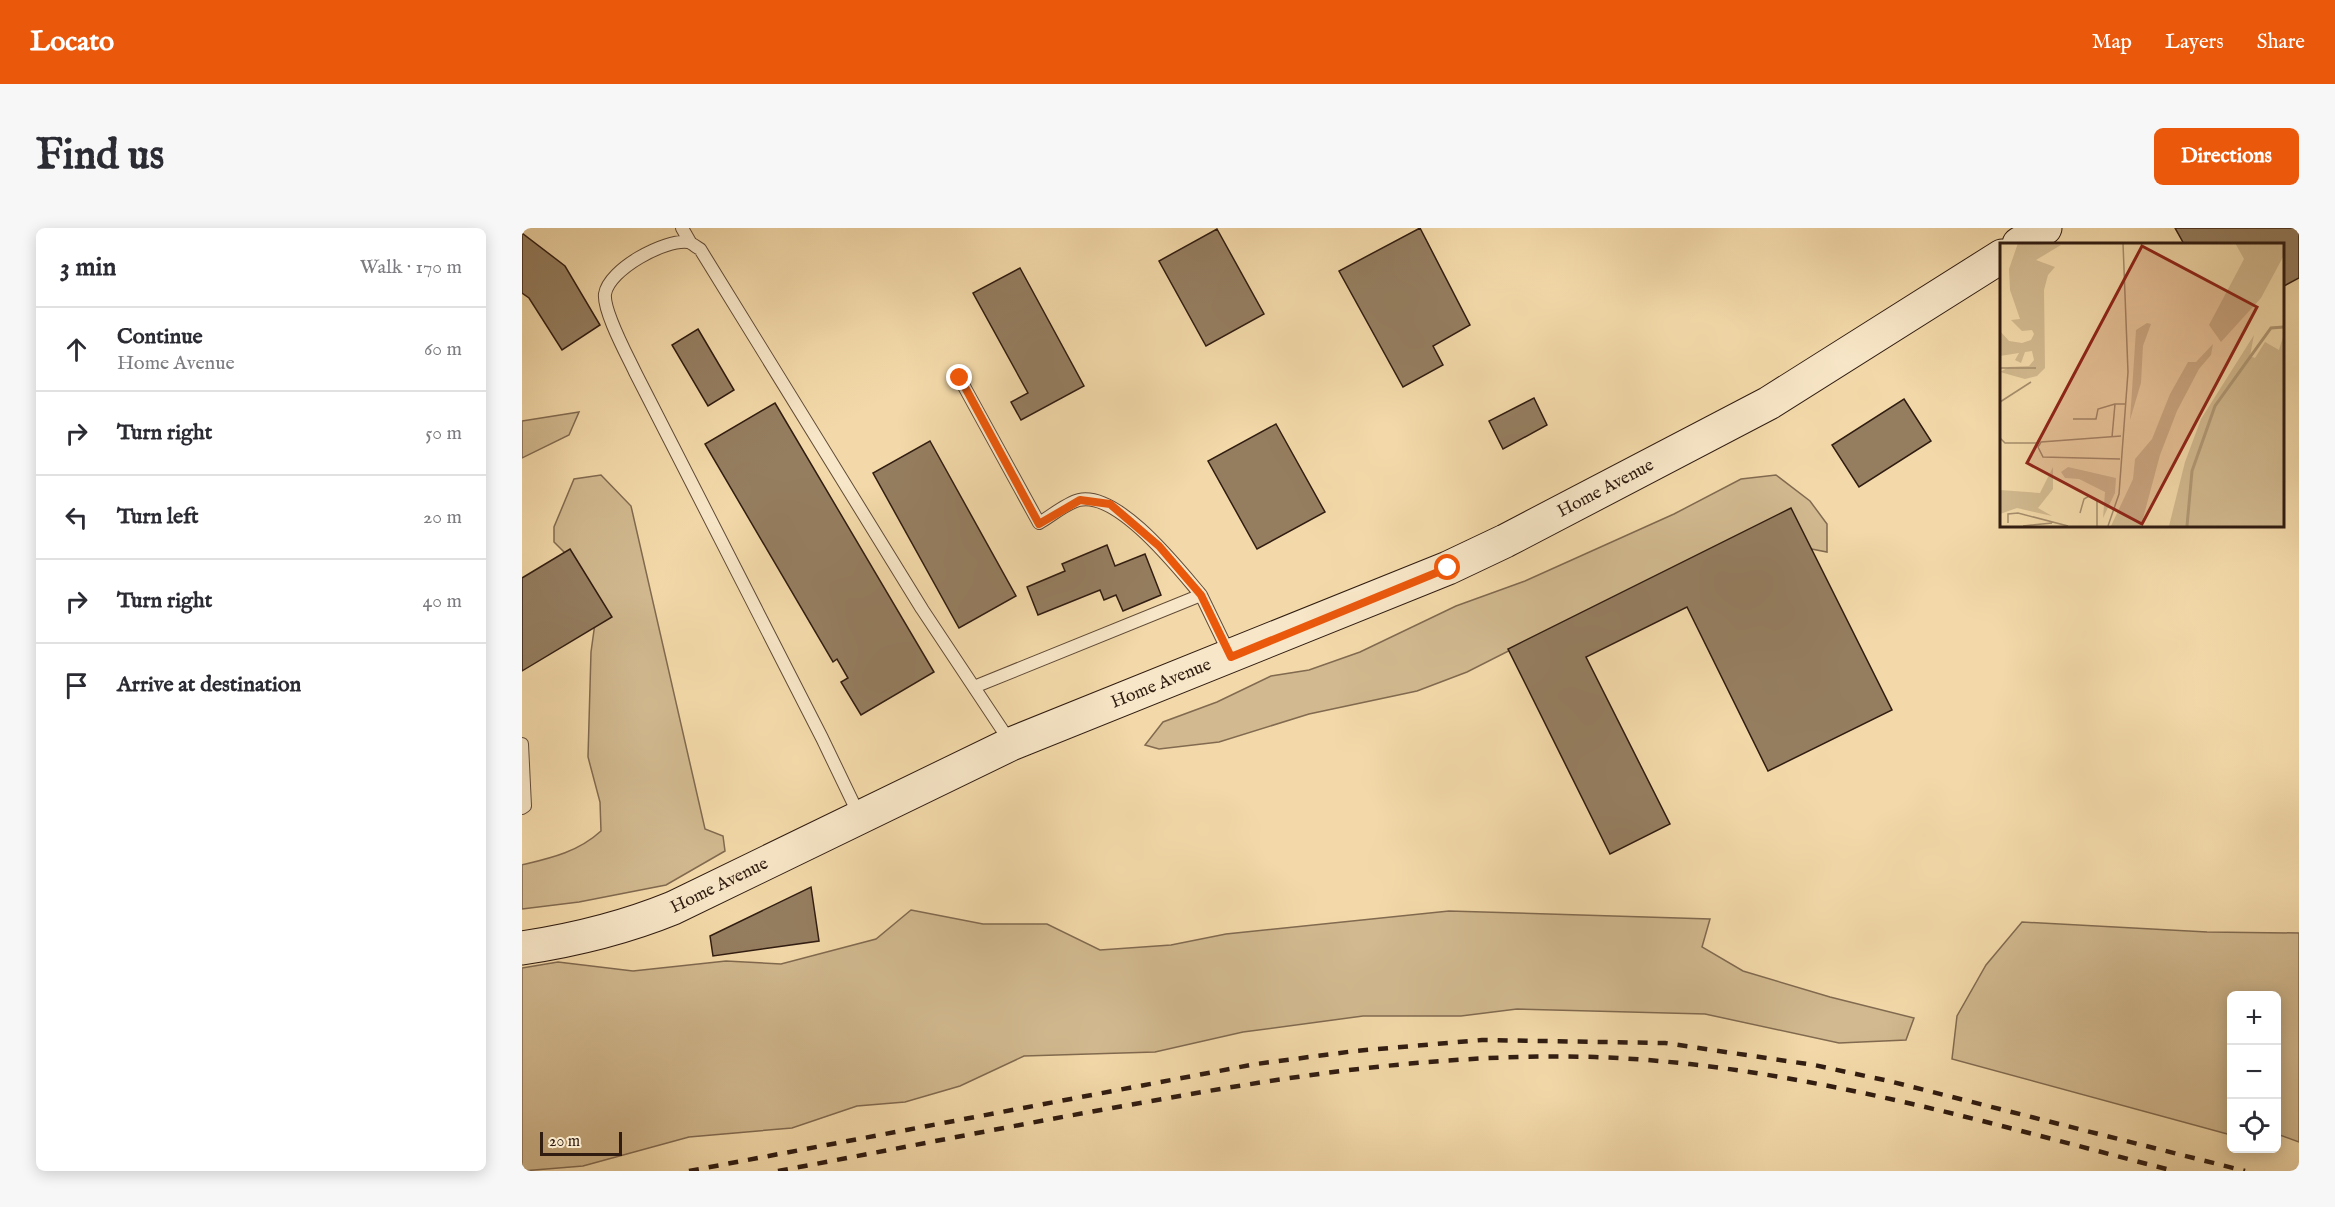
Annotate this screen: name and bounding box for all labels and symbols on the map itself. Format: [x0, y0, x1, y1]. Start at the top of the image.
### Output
inset map [2000, 243, 2284, 526]
route end [946, 364, 972, 390]
street label: Home Avenue [1553, 454, 1658, 523]
route start [1434, 554, 1460, 580]
street label: Home Avenue [1108, 653, 1214, 714]
street label: Home Avenue [667, 852, 772, 919]
scale bar [540, 1129, 622, 1156]

